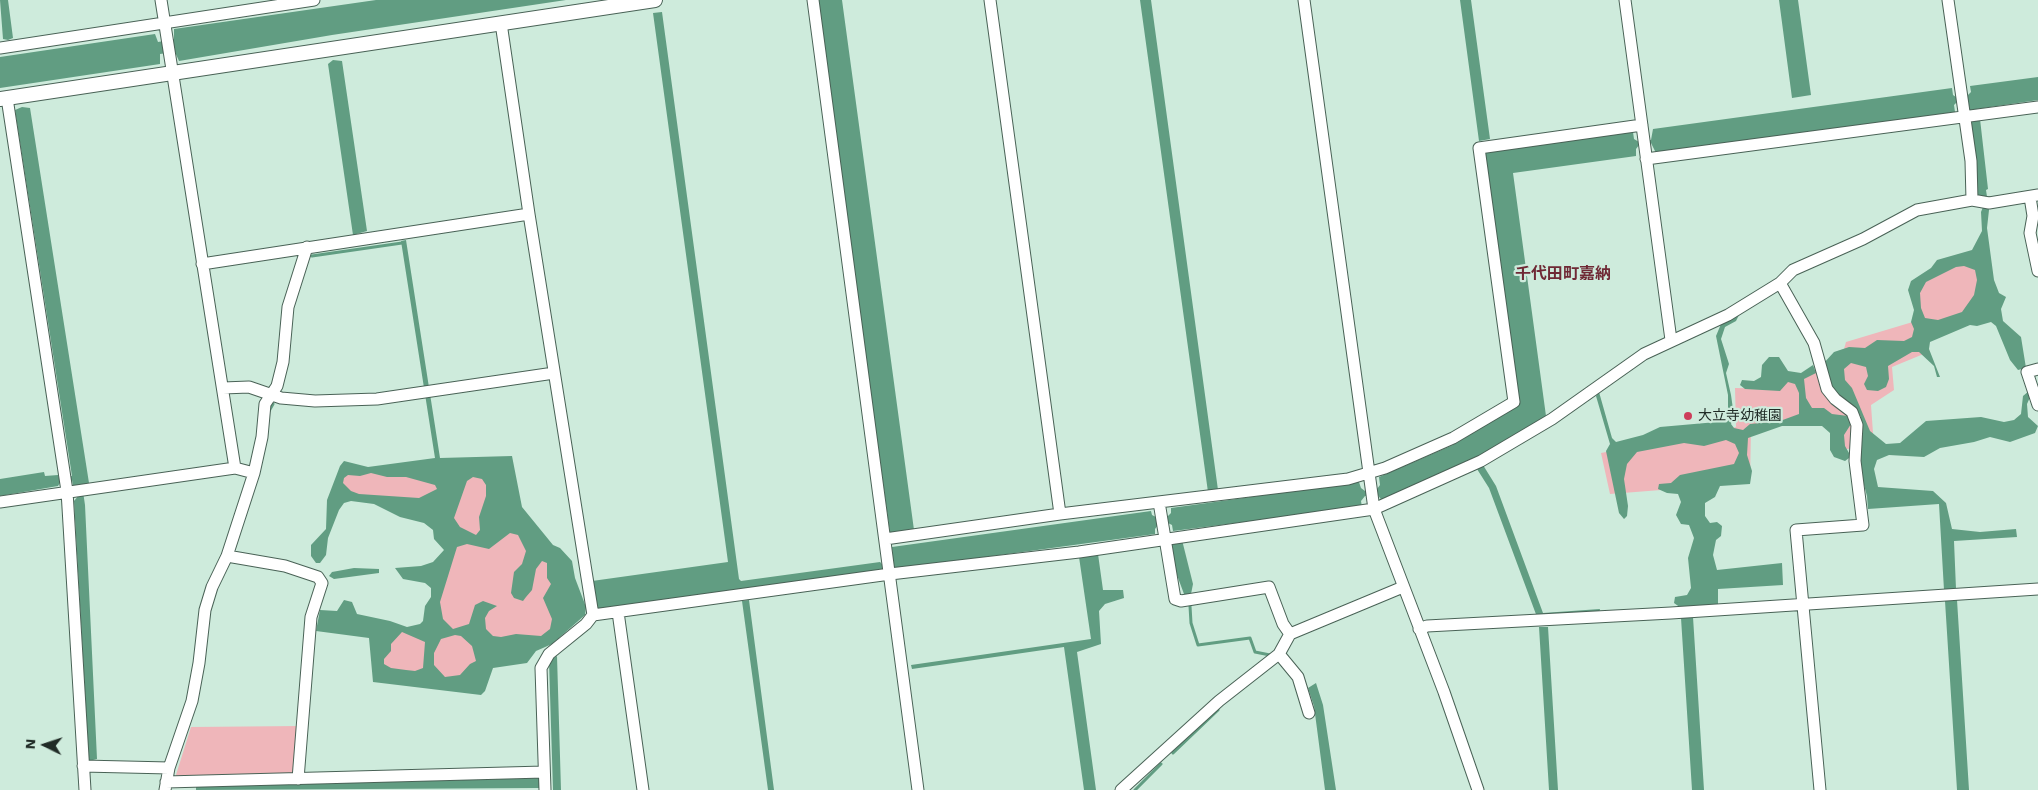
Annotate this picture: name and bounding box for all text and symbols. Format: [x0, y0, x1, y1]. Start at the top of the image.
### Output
district label: 千代田町嘉納 [1515, 264, 1611, 284]
place label: 大立寺幼稚園 [1698, 408, 1782, 424]
marker: 大立寺幼稚園 [1682, 410, 1694, 422]
north arrow [20, 720, 70, 770]
text: N [22, 738, 38, 750]

